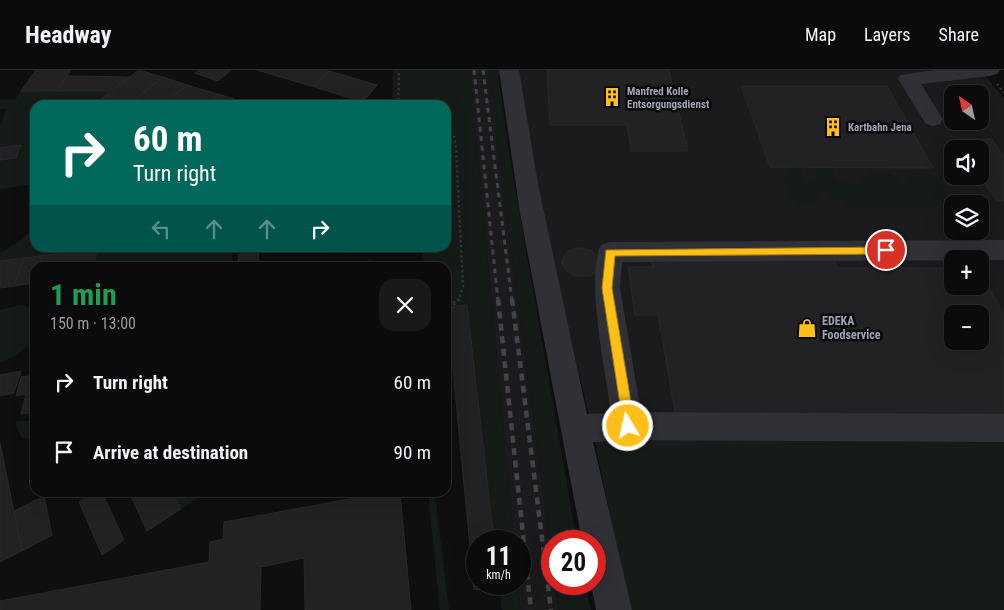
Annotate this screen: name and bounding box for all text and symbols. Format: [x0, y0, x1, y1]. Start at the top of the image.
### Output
text: Headway [25, 21, 111, 49]
text: Map [805, 24, 836, 45]
text: Layers [864, 24, 911, 45]
text: Share [939, 24, 979, 45]
place label: Manfred Kolle Entsorgungsdienst [627, 85, 710, 111]
north arrow [944, 85, 989, 130]
map controls [944, 85, 989, 350]
building icon: Manfred Kolle Entsorgungsdienst [601, 86, 623, 108]
building icon: Kartbahn Jena [822, 116, 844, 138]
text: 60 m [133, 119, 202, 160]
icon: right [50, 120, 115, 185]
place label: Kartbahn Jena [848, 121, 912, 134]
button: sound [944, 140, 989, 185]
text: Turn right [133, 161, 216, 186]
button: layers [944, 195, 989, 240]
icon: left [147, 215, 175, 243]
icon: ahead [200, 215, 228, 243]
icon: ahead [253, 215, 281, 243]
icon: right [306, 215, 334, 243]
pin [865, 229, 907, 271]
icon: arrive [872, 236, 900, 264]
button: + [944, 250, 989, 295]
text: 1 min [50, 277, 117, 312]
button: close [379, 279, 431, 331]
button: − [944, 305, 989, 350]
text: 150 m · 13:00 [50, 314, 136, 333]
place label: EDEKA Foodservice [822, 314, 881, 342]
shop icon: EDEKA Foodservice [796, 317, 818, 339]
icon: right [50, 368, 78, 396]
text: Turn right [93, 371, 168, 394]
text: 60 m [394, 371, 431, 394]
position arrow [601, 399, 653, 451]
icon: arrive [50, 438, 78, 466]
text: Arrive at destination [93, 441, 248, 464]
text: 90 m [394, 441, 431, 464]
speed limit sign: 20 [541, 530, 606, 595]
text: 11 [486, 542, 511, 571]
text: km/h [486, 568, 511, 582]

